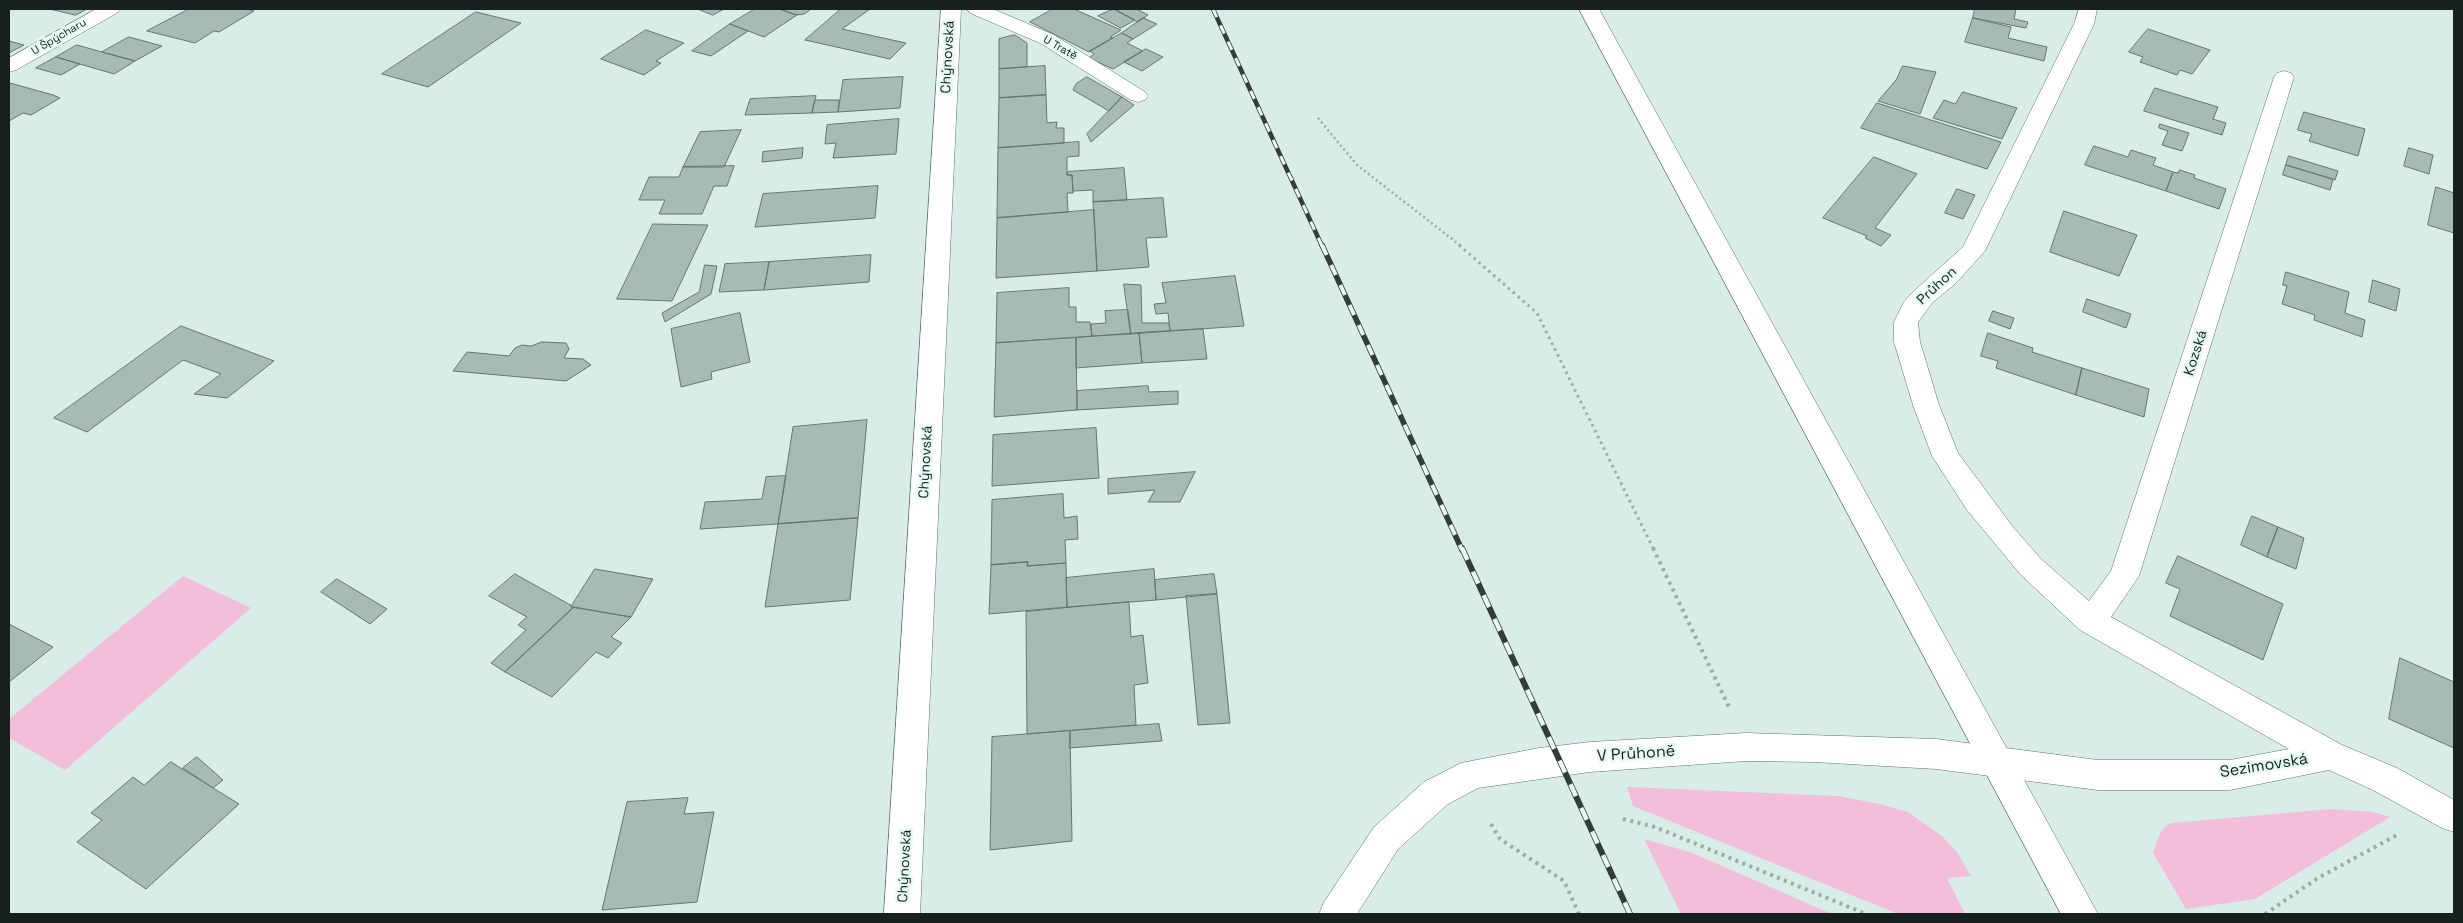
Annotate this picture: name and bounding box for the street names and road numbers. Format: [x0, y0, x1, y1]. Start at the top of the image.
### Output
street label: U Špýcharu [29, 16, 89, 58]
street label: Chýnovská [938, 20, 958, 94]
street label: U Tratě [1041, 33, 1079, 63]
street label: Průhon [1914, 263, 1960, 309]
street label: Kozská [2181, 328, 2211, 378]
street label: Chýnovská [916, 425, 936, 499]
street label: V Průhoně [1596, 742, 1676, 766]
street label: Sezimovská [2219, 750, 2309, 782]
street label: Chýnovská [895, 829, 915, 903]

